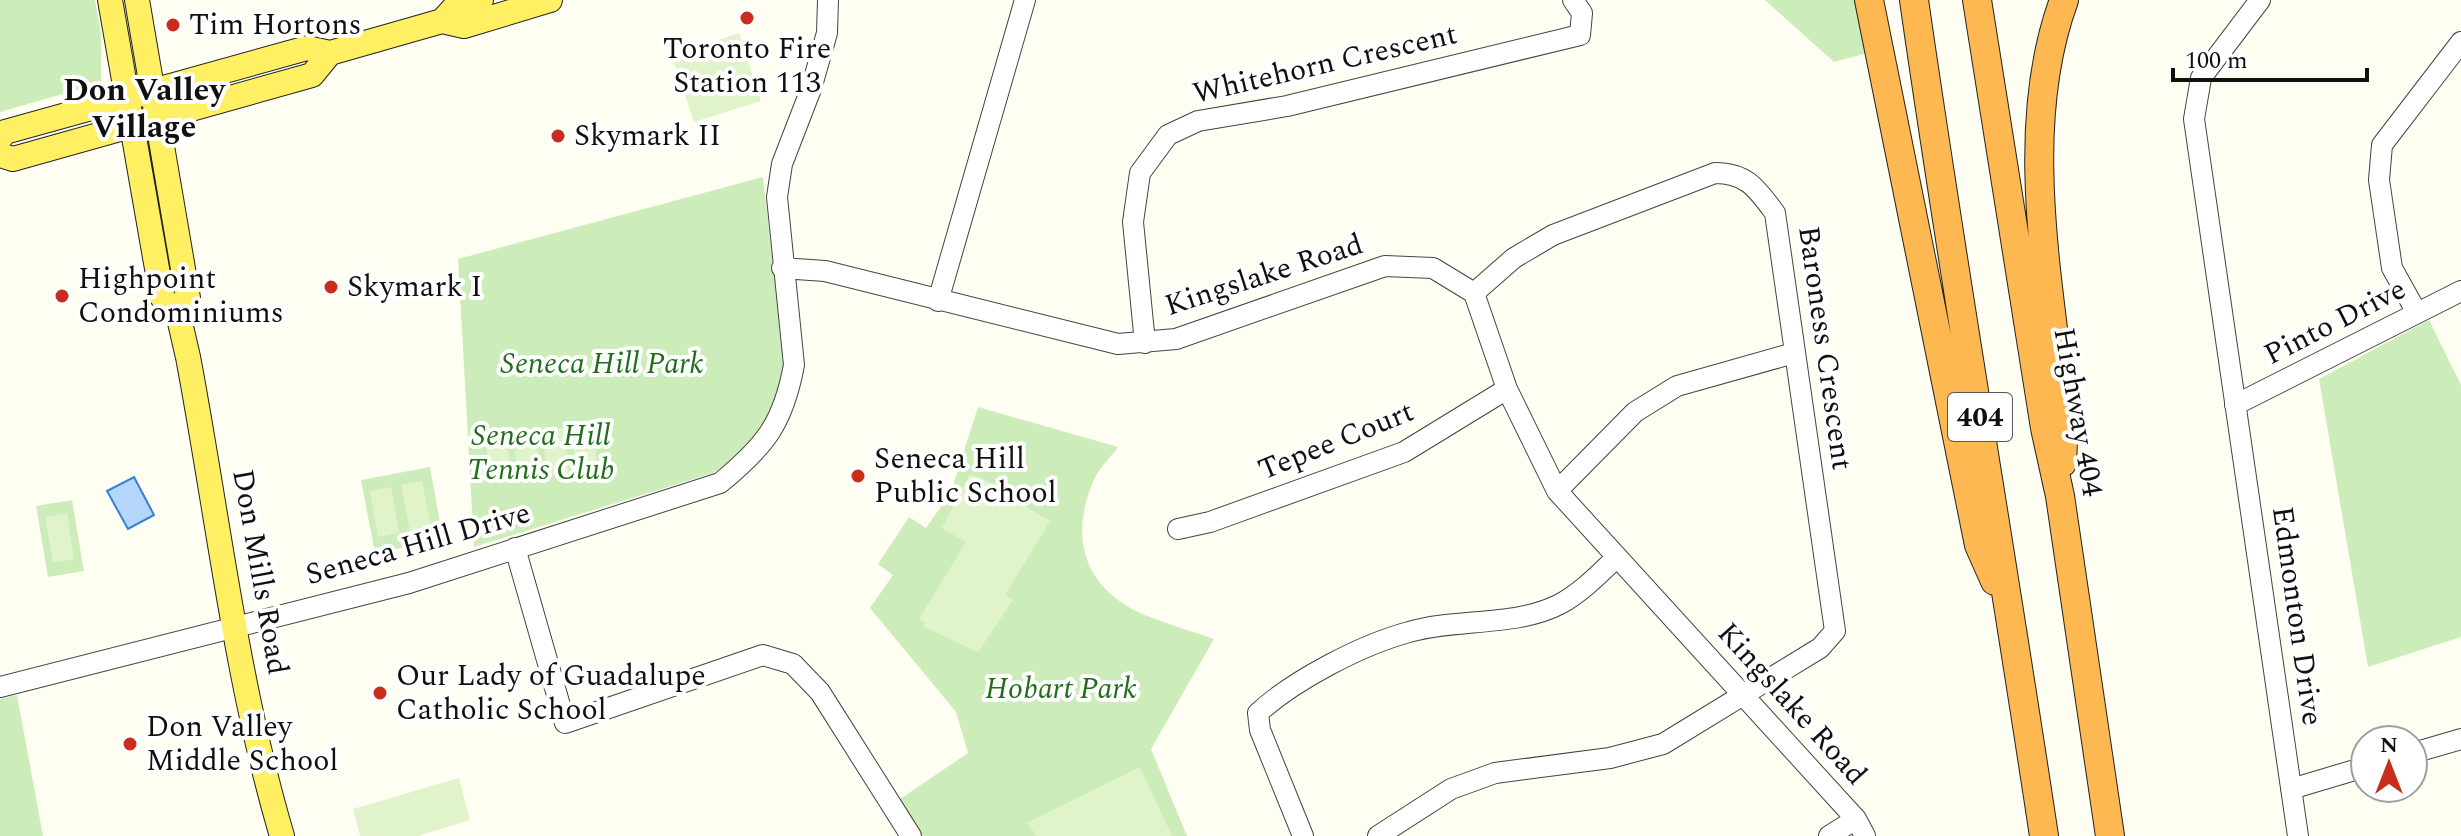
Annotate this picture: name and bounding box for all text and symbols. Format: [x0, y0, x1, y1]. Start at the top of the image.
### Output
place label: Tim Hortons [189, 2, 362, 48]
marker: Toronto Fire Station 113 [738, 9, 756, 27]
street label: Whitehorn Crescent [1188, 11, 1462, 117]
marker: Tim Hortons [164, 16, 182, 34]
place label: Toronto Fire Station 113 [663, 26, 831, 106]
scale bar [2173, 32, 2367, 82]
text: 100 m [2185, 43, 2248, 79]
district label: Don Valley Village [63, 66, 227, 152]
place label: Skymark II [574, 113, 721, 159]
marker: Skymark II [549, 127, 567, 145]
street label: Kingslake Road [1159, 221, 1369, 329]
street label: Baroness Crescent [1785, 223, 1865, 473]
place label: Highpoint Condominiums [78, 256, 284, 336]
place label: Skymark I [347, 264, 482, 310]
street label: Pinto Drive [2256, 267, 2414, 377]
marker: Skymark I [322, 278, 340, 296]
marker: Highpoint Condominiums [53, 287, 71, 305]
street label: Highway 404 [2041, 324, 2115, 500]
park label: Seneca Hill Park [500, 341, 704, 387]
street label: Tepee Court [1251, 389, 1421, 493]
road number: 404 [1948, 393, 2012, 441]
park label: Seneca Hill Tennis Club [467, 413, 615, 493]
place label: Seneca Hill Public School [874, 436, 1057, 516]
street label: Don Mills Road [219, 465, 301, 679]
marker: Seneca Hill Public School [849, 467, 867, 485]
street label: Seneca Hill Drive [300, 490, 536, 598]
street label: Edmonton Drive [2259, 503, 2335, 729]
street label: Kingslake Road [1706, 612, 1878, 796]
place label: Our Lady of Guadalupe Catholic School [396, 653, 706, 733]
park label: Hobart Park [985, 666, 1137, 712]
marker: Our Lady of Guadalupe Catholic School [371, 684, 389, 702]
place label: Don Valley Middle School [146, 704, 338, 784]
north arrow [2349, 724, 2429, 804]
text: N [2380, 729, 2398, 762]
marker: Don Valley Middle School [121, 735, 139, 753]

